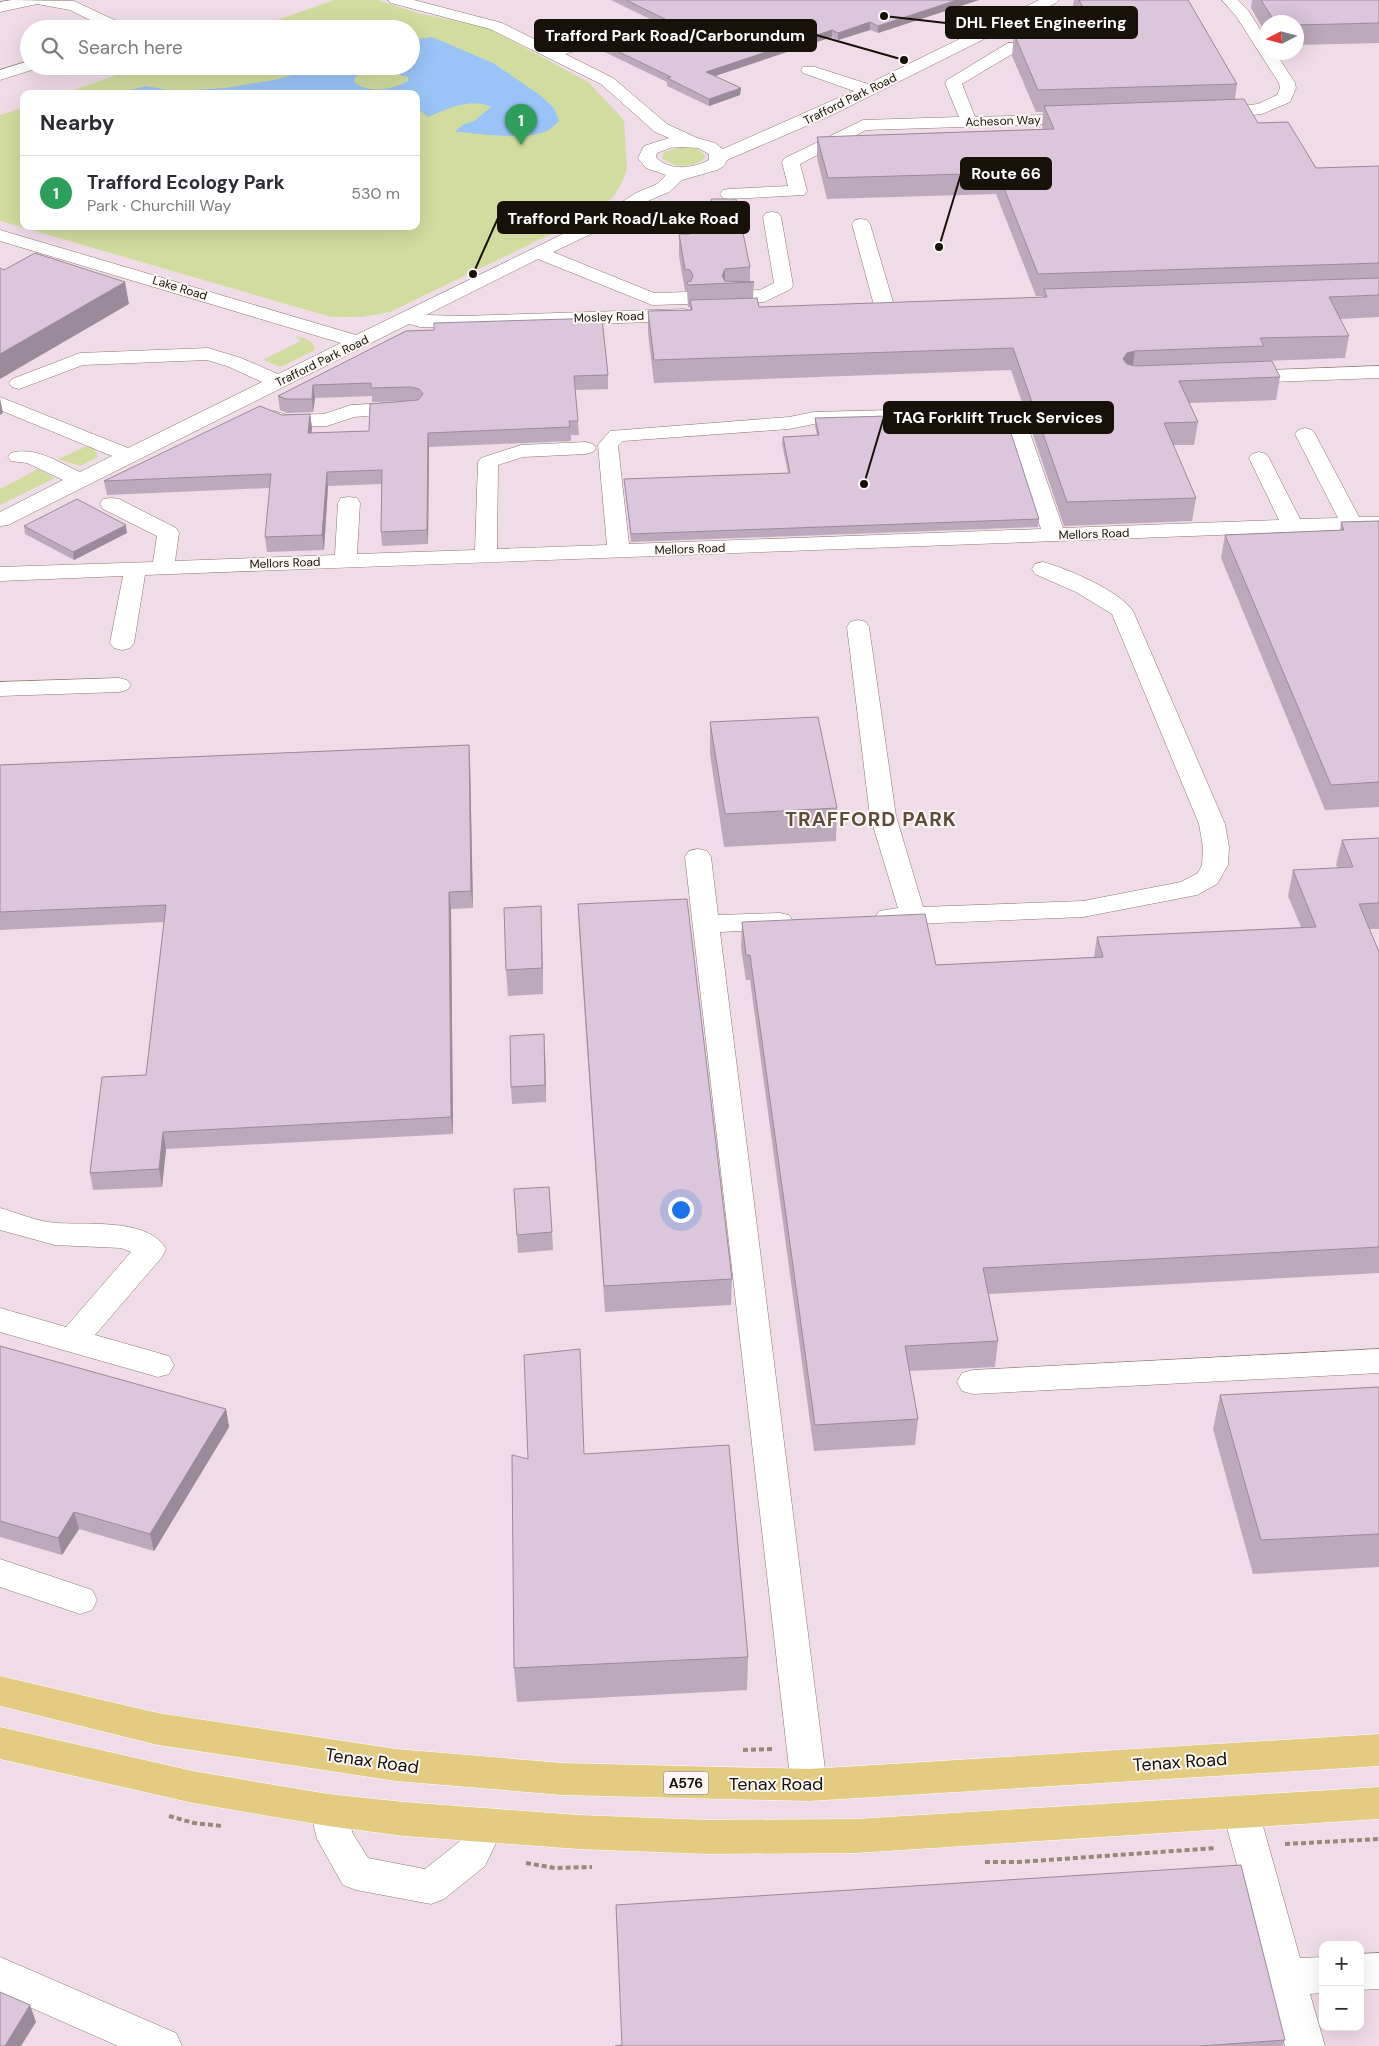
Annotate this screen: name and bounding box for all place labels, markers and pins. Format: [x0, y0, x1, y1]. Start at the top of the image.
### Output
callout: DHL Fleet Engineering [946, 7, 1137, 38]
callout: Trafford Park Road/Carborundum [535, 20, 816, 51]
pin: 1 [505, 104, 537, 145]
callout: Route 66 [961, 158, 1051, 189]
callout: Trafford Park Road/Lake Road [498, 202, 749, 233]
callout: TAG Forklift Truck Services [884, 402, 1113, 433]

